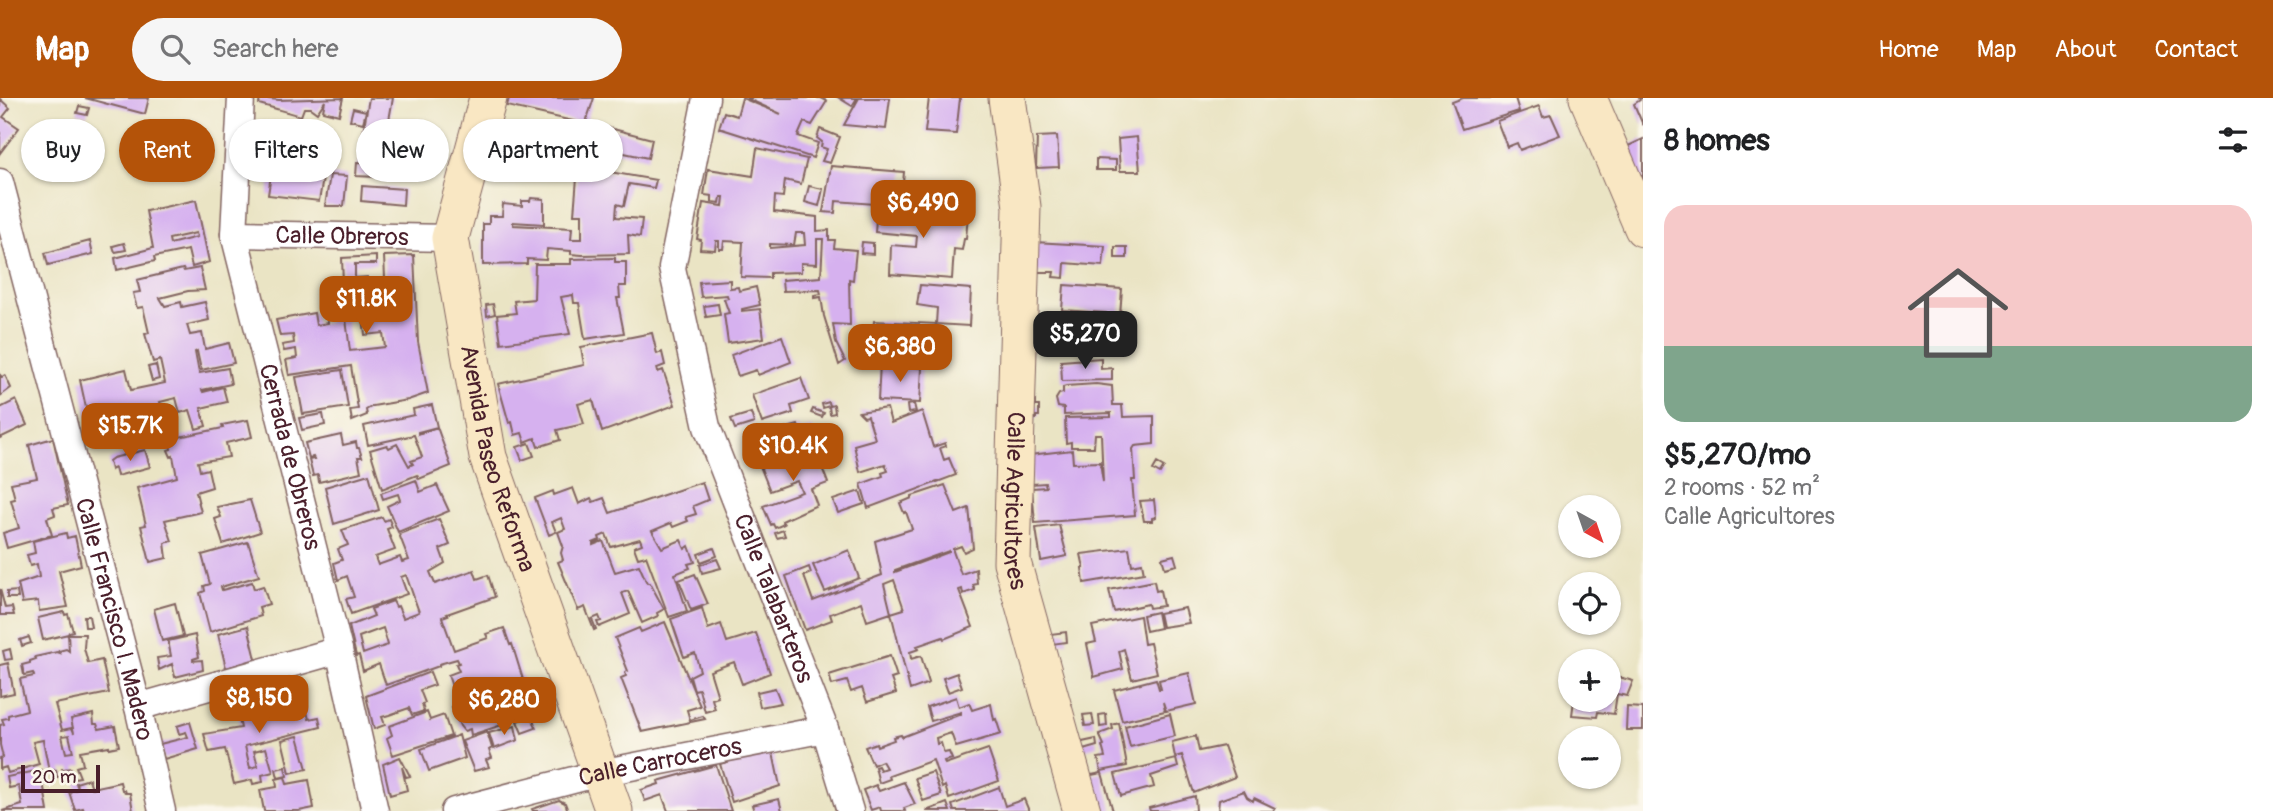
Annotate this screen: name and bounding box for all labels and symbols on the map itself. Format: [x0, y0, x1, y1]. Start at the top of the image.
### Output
pin: $6,490 [866, 180, 980, 240]
street label: Calle Obreros [275, 220, 409, 252]
pin: $11.8K [309, 276, 423, 336]
pin: $5,270 [1028, 312, 1142, 371]
pin: $6,380 [843, 324, 957, 384]
street label: Avenida Paseo Reforma [454, 343, 542, 576]
street label: Cerrada de Obreros [253, 361, 328, 553]
pin: $15.7K [73, 404, 187, 463]
street label: Calle Agricultores [997, 411, 1034, 593]
pin: $10.4K [736, 424, 850, 483]
street label: Calle Francisco I. Madero [69, 495, 160, 743]
north arrow [1558, 495, 1620, 558]
street label: Calle Talabarteros [728, 509, 820, 687]
pin: $8,150 [202, 676, 316, 735]
pin: $6,280 [447, 678, 561, 737]
street label: Calle Carroceros [575, 731, 744, 793]
scale bar [21, 762, 100, 794]

